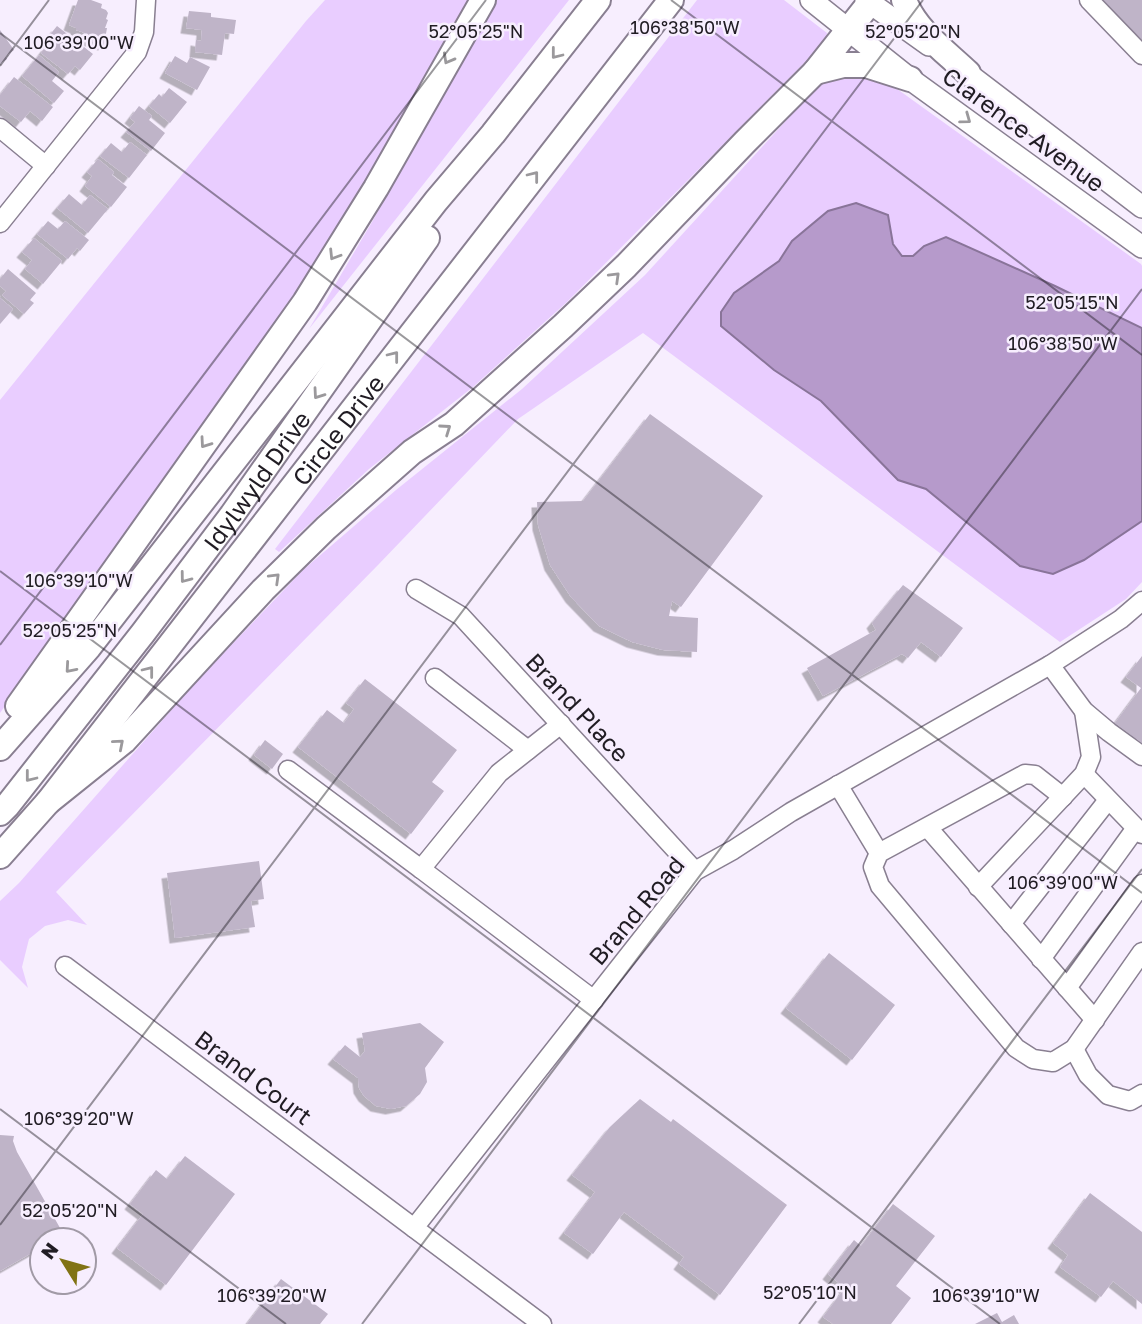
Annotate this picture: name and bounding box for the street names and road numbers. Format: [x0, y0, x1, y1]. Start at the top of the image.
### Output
street label: Clarence Avenue [937, 61, 1111, 197]
street label: Circle Drive [286, 368, 389, 490]
street label: Idylwyld Drive [196, 405, 315, 556]
street label: Brand Place [520, 647, 636, 767]
street label: Brand Road [582, 850, 690, 970]
street label: Brand Court [190, 1024, 318, 1130]

